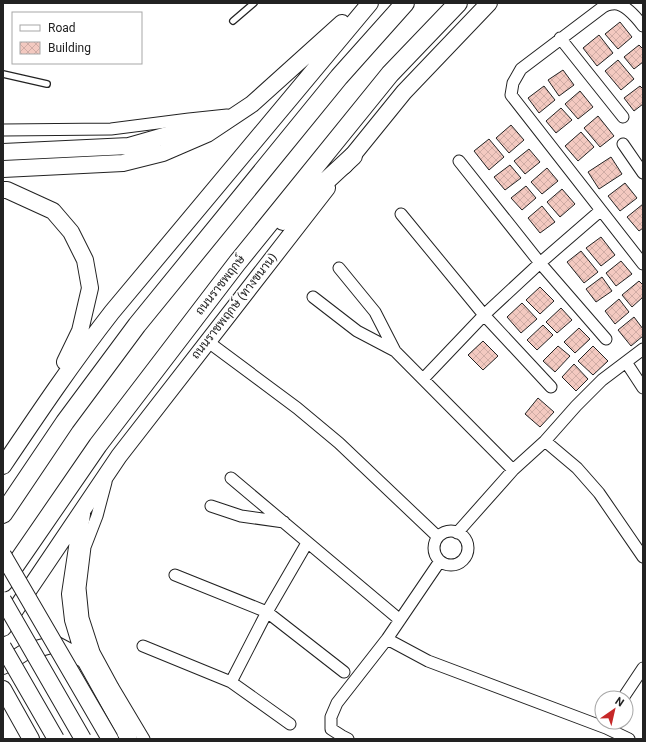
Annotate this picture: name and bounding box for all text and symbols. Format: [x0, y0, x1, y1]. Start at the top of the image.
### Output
legend [12, 12, 142, 64]
text: Road [48, 21, 76, 35]
text: Building [48, 41, 91, 55]
street label: ถนนราชพฤกษ์ (ทางขนาน) [188, 250, 280, 362]
street label: ถนนราชพฤกษ์ [192, 251, 248, 318]
north arrow [594, 690, 634, 730]
text: N [612, 695, 626, 710]

